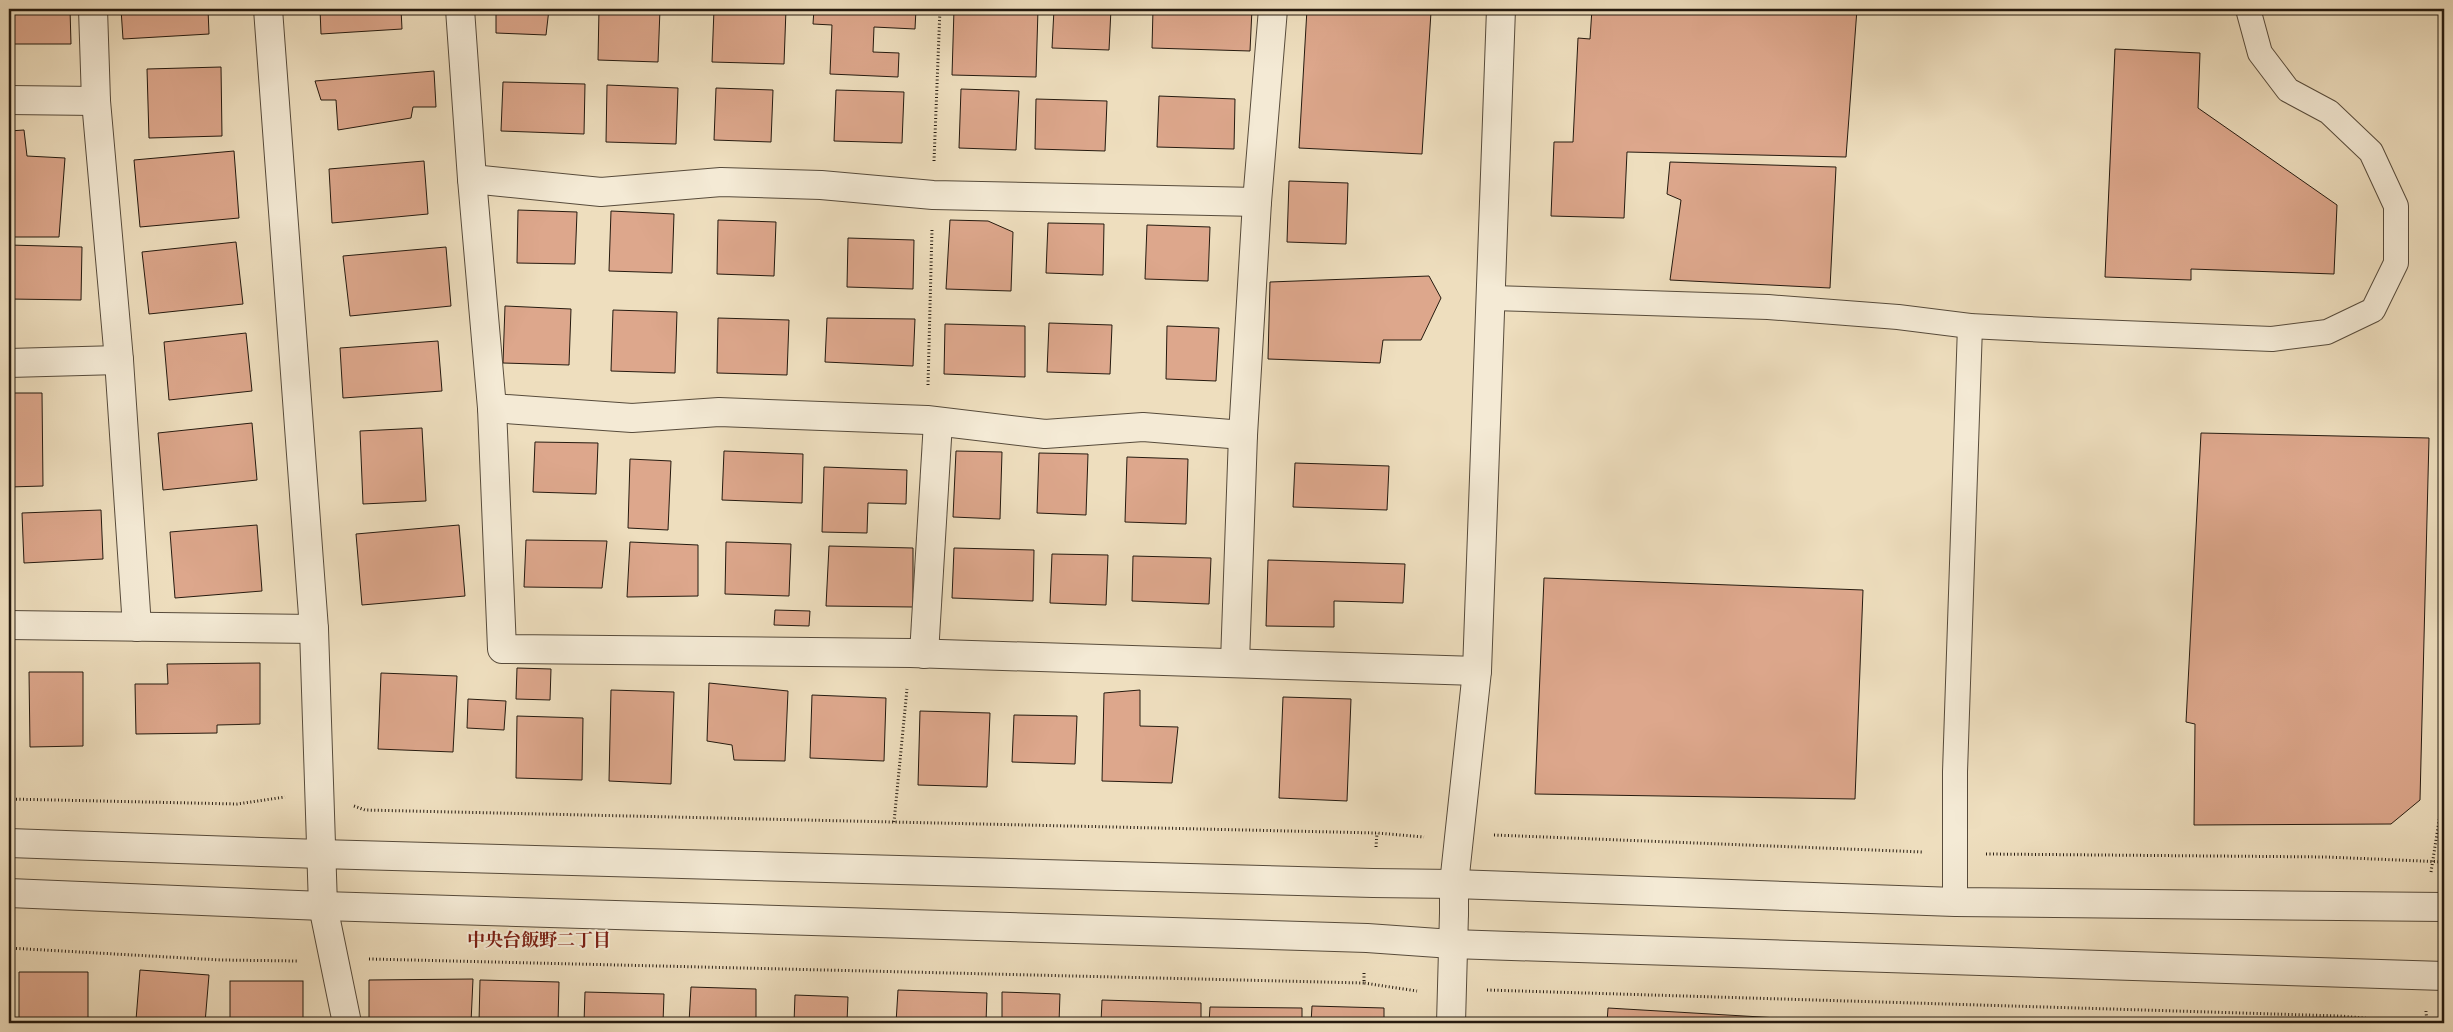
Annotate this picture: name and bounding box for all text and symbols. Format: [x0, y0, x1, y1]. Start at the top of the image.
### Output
district label: 中央台飯野二丁目 [467, 929, 611, 951]

